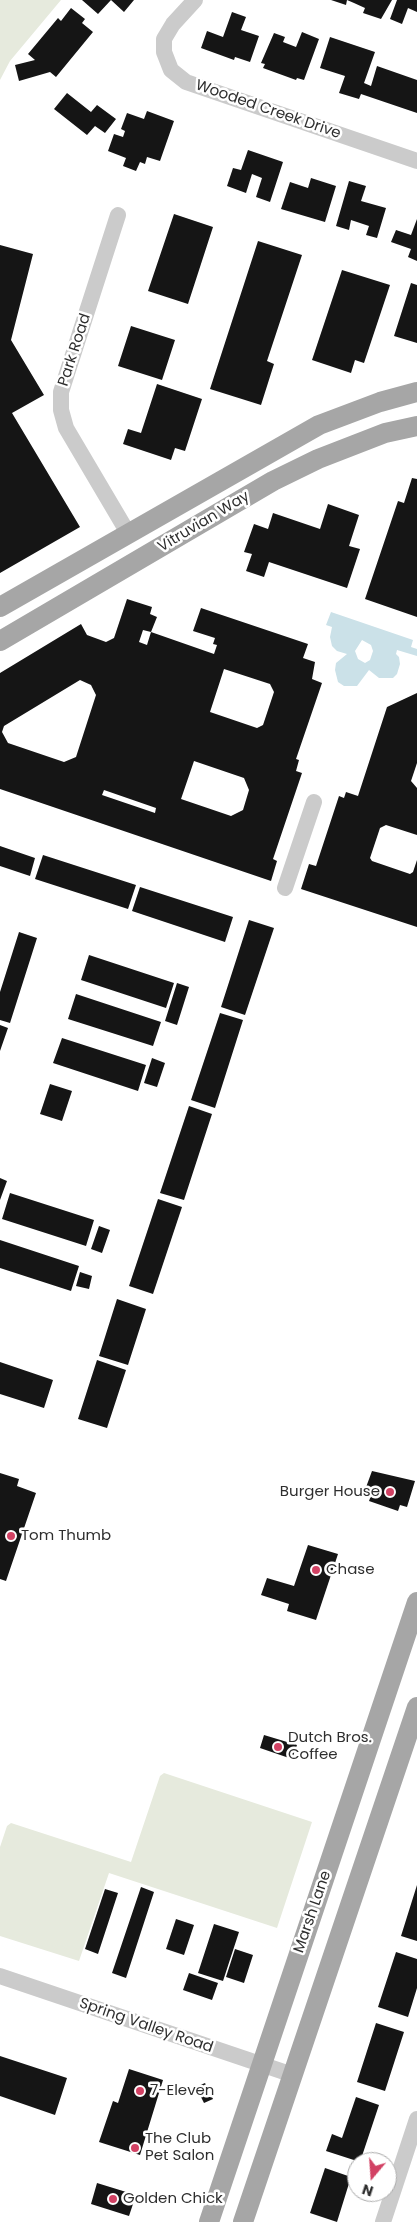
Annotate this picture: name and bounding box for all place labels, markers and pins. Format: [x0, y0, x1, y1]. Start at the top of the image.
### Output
place label: Burger House [280, 1483, 380, 1501]
marker: Burger House [384, 1486, 396, 1498]
place label: Tom Thumb [21, 1527, 111, 1545]
marker: Tom Thumb [5, 1530, 17, 1542]
place label: Chase [326, 1561, 374, 1579]
marker: Chase [310, 1564, 322, 1576]
place label: Dutch Bros. Coffee [288, 1729, 372, 1764]
marker: Dutch Bros. Coffee [272, 1741, 284, 1753]
place label: 7-Eleven [150, 2082, 214, 2100]
marker: 7-Eleven [134, 2085, 146, 2097]
place label: The Club Pet Salon [145, 2130, 214, 2165]
marker: The Club Pet Salon [129, 2142, 141, 2154]
place label: Golden Chick [123, 2190, 223, 2208]
marker: Golden Chick [107, 2193, 119, 2205]

